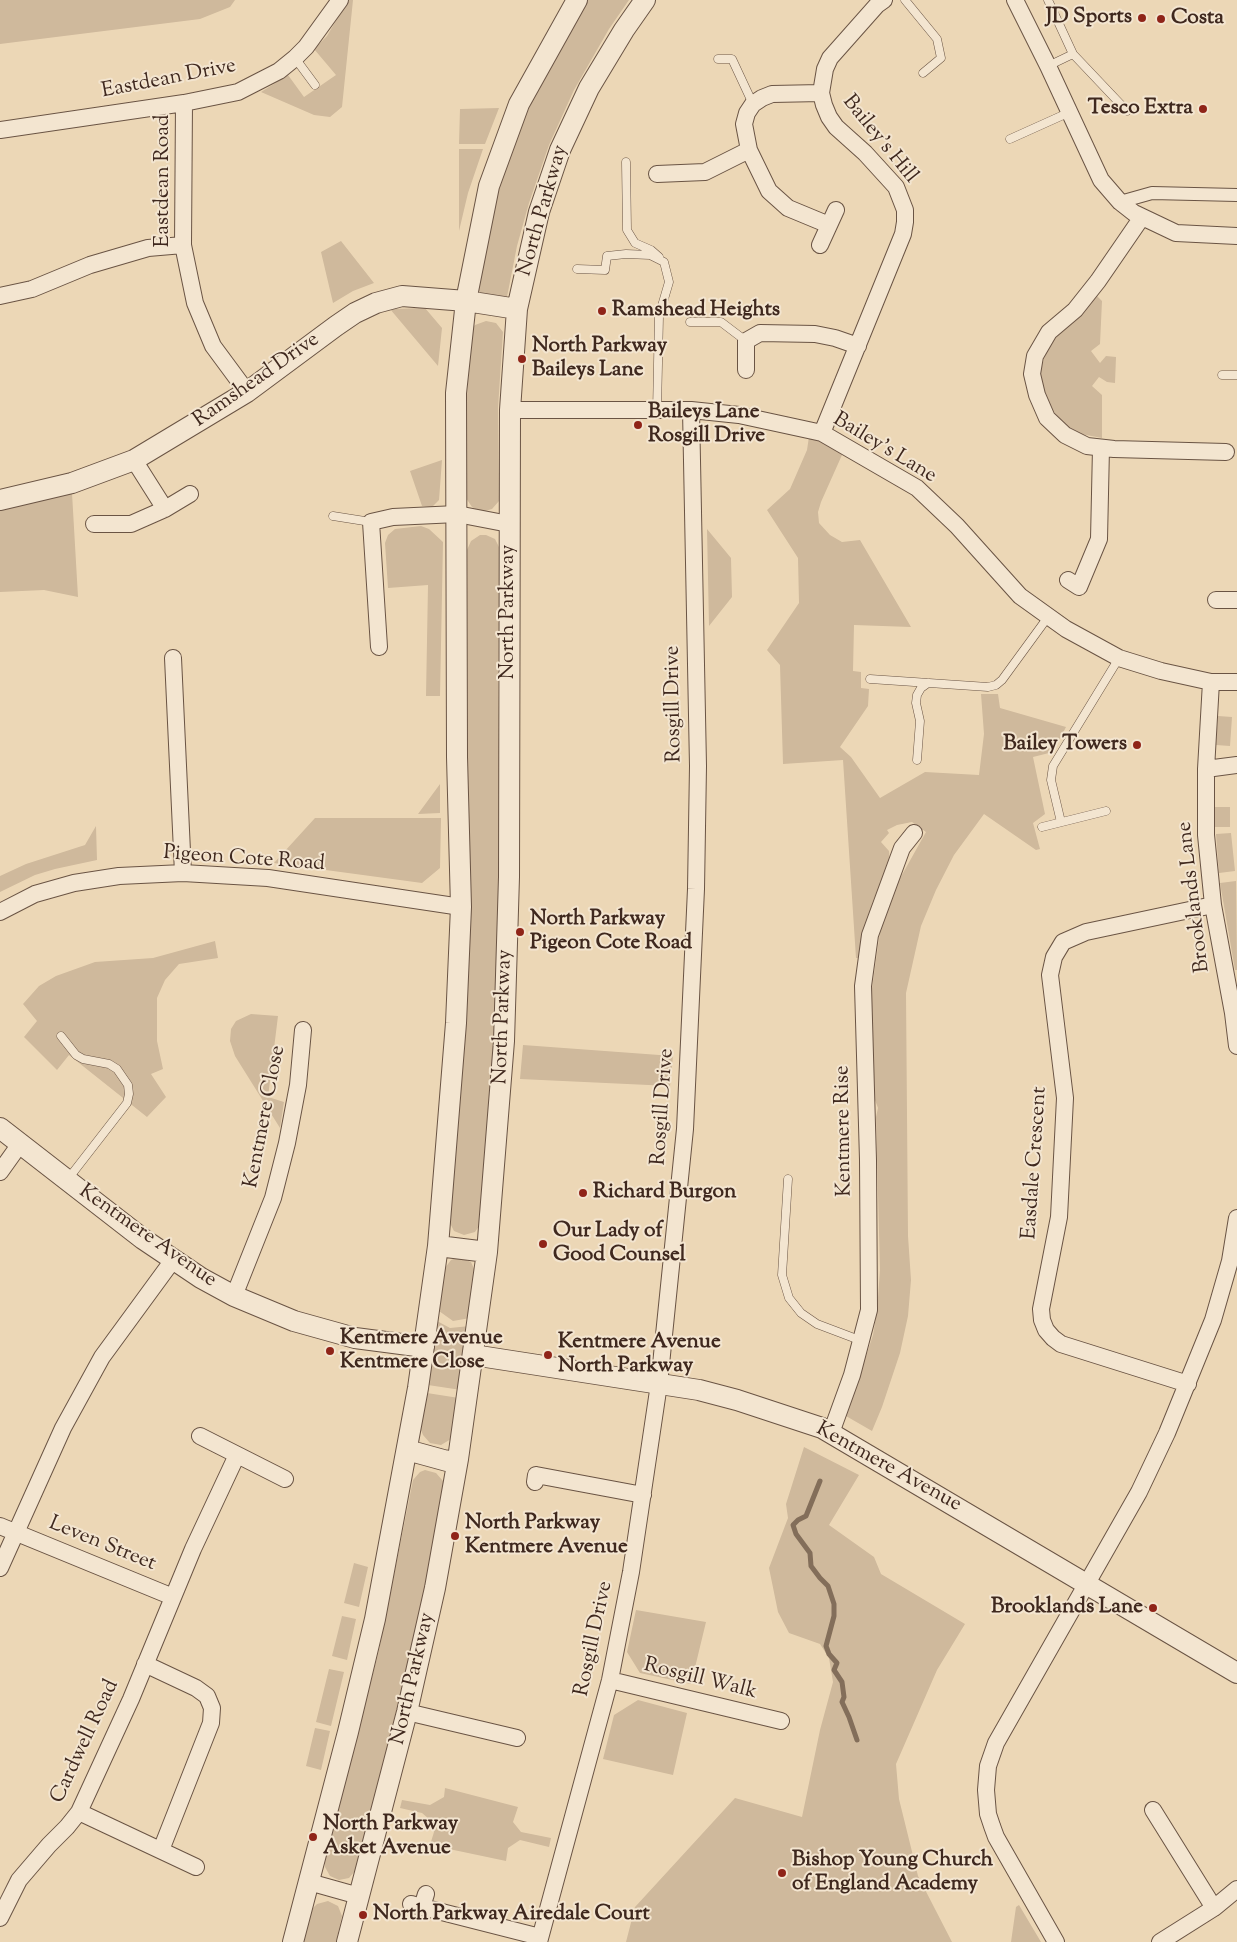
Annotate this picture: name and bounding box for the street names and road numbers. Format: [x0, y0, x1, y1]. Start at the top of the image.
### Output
street label: Eastdean Drive [100, 55, 238, 105]
street label: Bailey's Hill [836, 91, 922, 189]
street label: Eastdean Road [151, 114, 177, 248]
street label: North Parkway [513, 143, 575, 279]
street label: Ramshead Drive [189, 328, 325, 434]
street label: Bailey's Lane [828, 408, 940, 490]
street label: North Parkway [496, 544, 522, 680]
street label: Rosgill Drive [661, 645, 689, 763]
street label: Brooklands Lane [1173, 820, 1217, 974]
street label: Pigeon Cote Road [162, 842, 326, 878]
street label: North Parkway [489, 949, 519, 1085]
street label: Kentmere Close [240, 1044, 292, 1190]
street label: Rosgill Drive [647, 1048, 681, 1166]
street label: Kentmere Rise [831, 1065, 859, 1197]
street label: Easdale Crescent [1018, 1086, 1054, 1240]
street label: Kentmere Avenue [73, 1180, 221, 1294]
street label: Kentmere Avenue [811, 1418, 965, 1518]
street label: Leven Street [45, 1512, 159, 1578]
street label: Rosgill Drive [570, 1579, 620, 1699]
street label: North Parkway [387, 1610, 441, 1748]
street label: Rosgill Walk [641, 1654, 759, 1706]
street label: Cardwell Road [46, 1676, 126, 1808]

